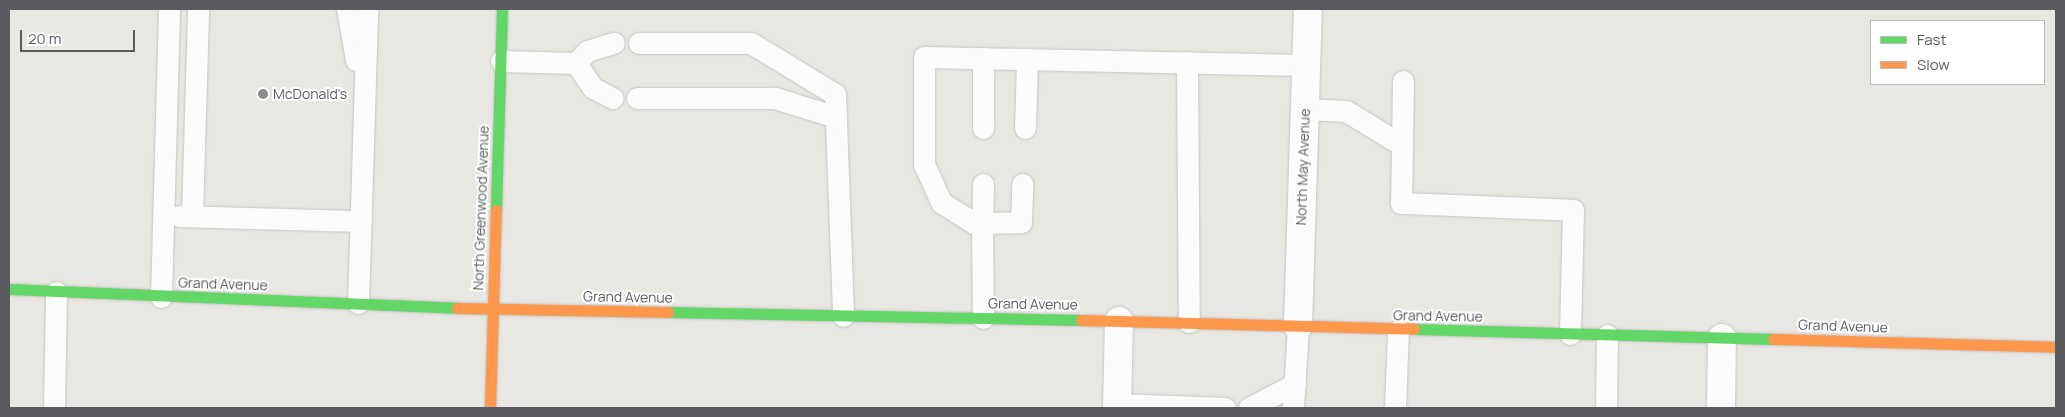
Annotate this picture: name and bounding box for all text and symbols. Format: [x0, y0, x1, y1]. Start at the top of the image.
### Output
scale bar [22, 20, 138, 52]
legend [1870, 20, 2045, 85]
text: 20 m [28, 28, 61, 49]
text: Fast [1917, 29, 1946, 50]
text: Slow [1917, 54, 1950, 75]
place label: McDonald's [273, 86, 347, 102]
marker: McDonald's [257, 88, 269, 100]
street label: North May Avenue [1293, 108, 1313, 226]
street label: North Greenwood Avenue [470, 125, 492, 291]
street label: Grand Avenue [178, 274, 268, 294]
street label: Grand Avenue [583, 288, 673, 306]
street label: Grand Avenue [988, 295, 1078, 313]
street label: Grand Avenue [1393, 307, 1483, 325]
street label: Grand Avenue [1798, 316, 1888, 336]

